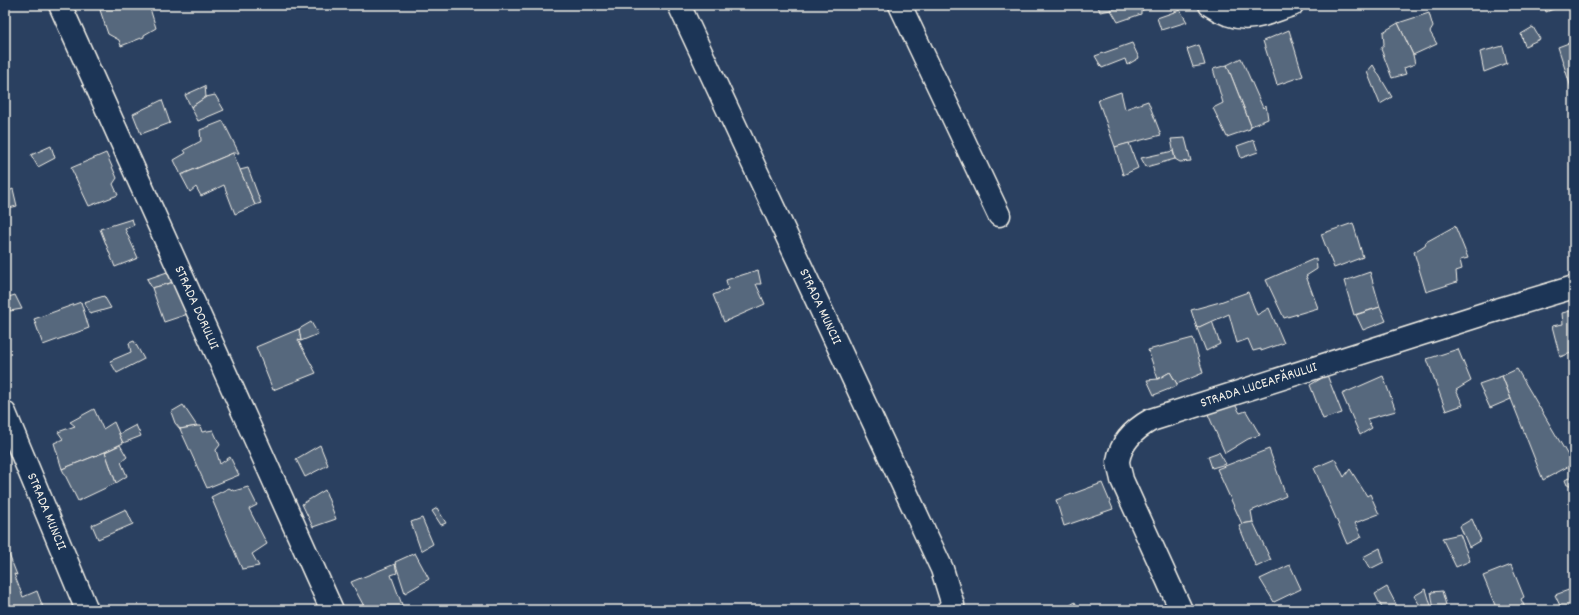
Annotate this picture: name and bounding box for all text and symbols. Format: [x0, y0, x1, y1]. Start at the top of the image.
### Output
street label: STRADA DORULUI [169, 263, 224, 354]
street label: STRADA MUNCII [793, 265, 846, 349]
street label: STRADA LUCEAFĂRULUI [1198, 357, 1321, 414]
street label: STRADA MUNCII [21, 470, 71, 554]

